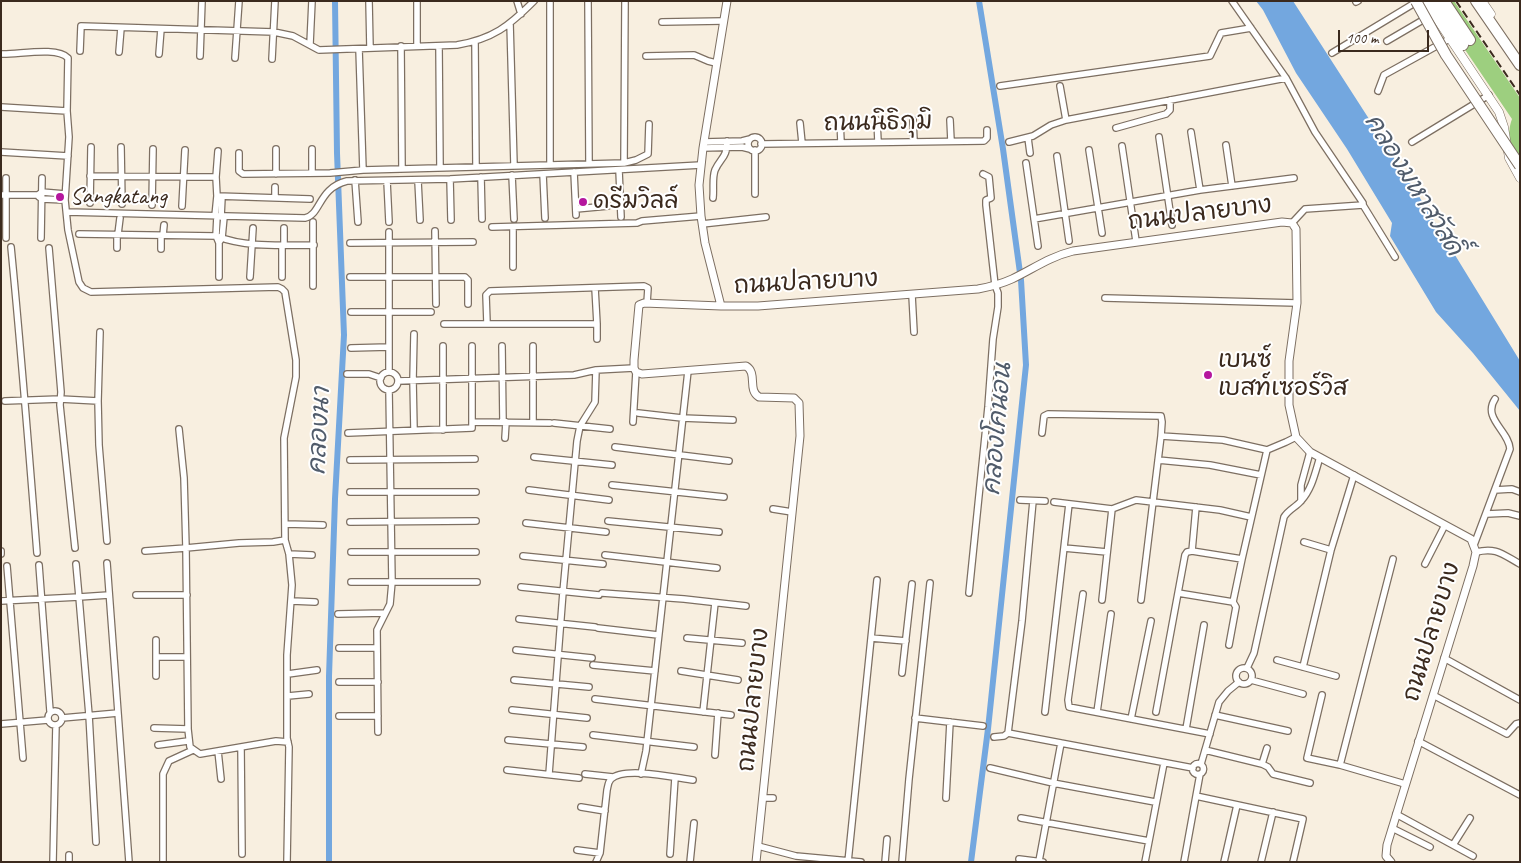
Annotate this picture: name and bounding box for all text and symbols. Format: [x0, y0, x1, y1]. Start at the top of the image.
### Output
scale bar [1341, 20, 1432, 52]
text: 100 m [1346, 29, 1378, 48]
street label: ถนนนิธิภุมิ [823, 108, 933, 138]
water label: คลองมหาสวัสดิ์ [1357, 108, 1469, 262]
place label: Sangkatang [70, 183, 167, 211]
place label: ดรีมวิลล์ [593, 188, 679, 216]
marker: Sangkatang [54, 191, 66, 203]
street label: ถนนปลายบาง [1127, 191, 1273, 237]
marker: ดรีมวิลล์ [577, 196, 589, 208]
street label: ถนนปลายบาง [733, 265, 879, 301]
place label: เบนซ์ เบสท์เซอร์วิส [1218, 347, 1347, 403]
water label: คลองโคนอน [977, 362, 1019, 496]
marker: เบนซ์ เบสท์เซอร์วิส [1202, 369, 1214, 381]
water label: คลองนา [303, 386, 337, 476]
street label: ถนนปลายบาง [1397, 559, 1467, 705]
street label: ถนนปลายบาง [732, 627, 776, 773]

